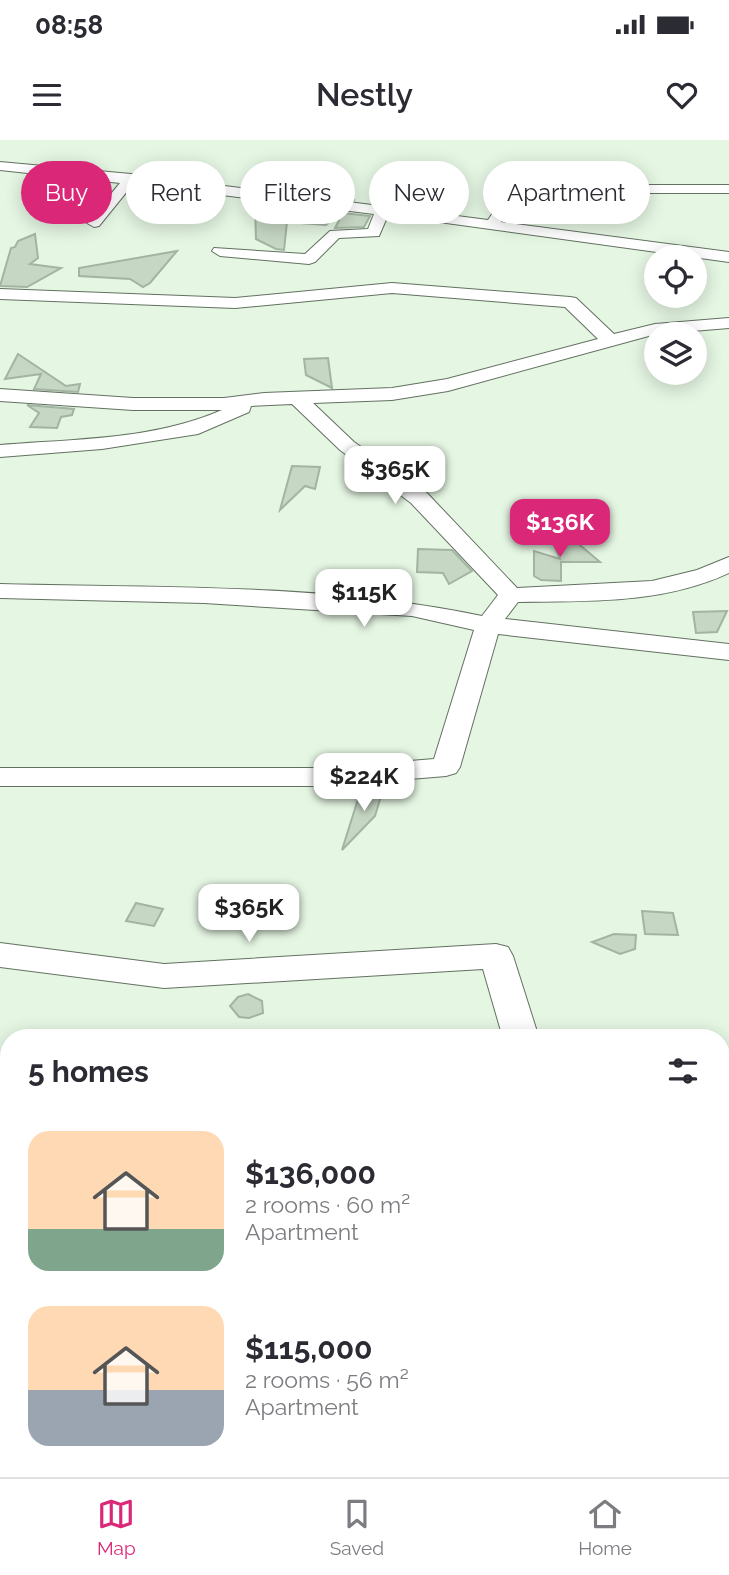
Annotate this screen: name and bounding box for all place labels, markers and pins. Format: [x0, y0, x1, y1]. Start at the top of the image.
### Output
pin: $365K [346, 446, 444, 506]
pin: $136K [511, 500, 609, 559]
pin: $115K [315, 570, 413, 629]
pin: $224K [315, 754, 413, 813]
pin: $365K [200, 884, 298, 944]

